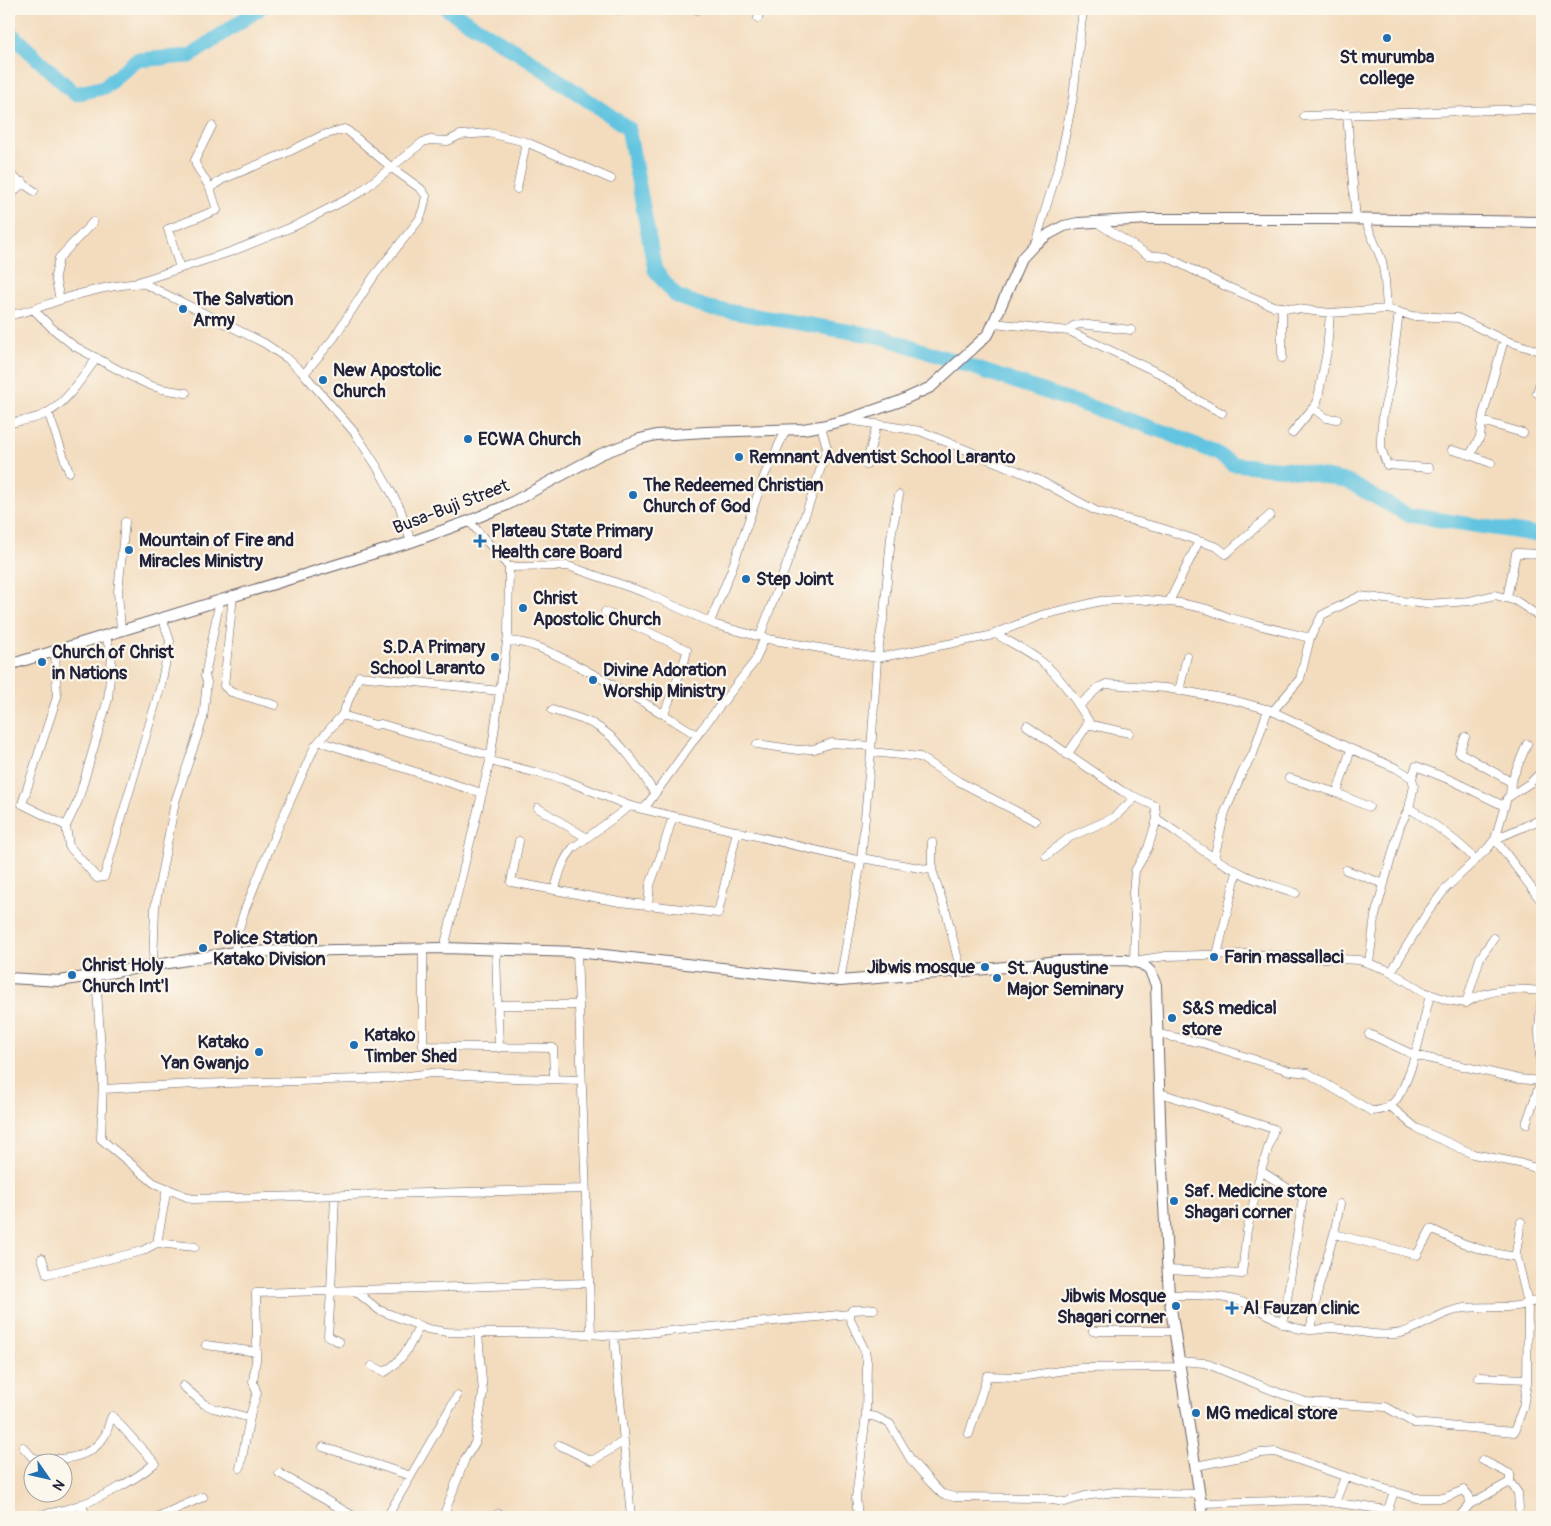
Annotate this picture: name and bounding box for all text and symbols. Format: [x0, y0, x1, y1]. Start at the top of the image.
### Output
marker: St murumba college [1381, 32, 1393, 44]
place label: St murumba college [1340, 46, 1435, 90]
place label: The Salvation Army [192, 288, 293, 332]
marker: The Salvation Army [177, 303, 189, 315]
place label: New Apostolic Church [333, 359, 442, 403]
marker: New Apostolic Church [317, 374, 329, 386]
place label: ECWA Church [478, 428, 582, 451]
marker: ECWA Church [462, 433, 474, 445]
place label: Remnant Adventist School Laranto [749, 446, 1016, 469]
marker: Remnant Adventist School Laranto [733, 451, 745, 463]
street label: Busa-Buji Street [390, 474, 513, 540]
place label: The Redeemed Christian Church of God [642, 474, 823, 518]
marker: The Redeemed Christian Church of God [627, 489, 639, 501]
place label: Plateau State Primary Health care Board [491, 520, 653, 564]
place label: Mountain of Fire and Miracles Ministry [139, 529, 294, 573]
marker: Plateau State Primary Health care Board [473, 534, 487, 548]
marker: Mountain of Fire and Miracles Ministry [123, 544, 135, 556]
place label: Step Joint [756, 568, 834, 591]
marker: Step Joint [740, 573, 752, 585]
place label: Christ Apostolic Church [533, 587, 662, 631]
marker: Christ Apostolic Church [517, 602, 529, 614]
place label: S.D.A Primary School Laranto [370, 636, 485, 680]
place label: Church of Christ in Nations [52, 641, 175, 685]
marker: S.D.A Primary School Laranto [489, 651, 501, 663]
marker: Church of Christ in Nations [36, 656, 48, 668]
place label: Divine Adoration Worship Ministry [603, 659, 726, 703]
marker: Divine Adoration Worship Ministry [587, 674, 599, 686]
place label: Police Station Katako Division [213, 927, 326, 971]
marker: Police Station Katako Division [197, 942, 209, 954]
place label: Farin massallaci [1224, 946, 1344, 969]
marker: Farin massallaci [1208, 951, 1220, 963]
place label: Christ Holy Church Int'l [82, 954, 169, 998]
place label: Jibwis mosque [867, 956, 976, 979]
place label: St. Augustine Major Seminary [1007, 957, 1124, 1001]
marker: Jibwis mosque [979, 961, 991, 973]
marker: Christ Holy Church Int'l [66, 969, 78, 981]
marker: St. Augustine Major Seminary [991, 972, 1003, 984]
place label: S&S medical store [1182, 997, 1277, 1041]
marker: S&S medical store [1166, 1012, 1178, 1024]
place label: Katako Timber Shed [363, 1024, 458, 1068]
place label: Katako Yan Gwanjo [160, 1031, 249, 1075]
marker: Katako Timber Shed [348, 1039, 360, 1051]
marker: Katako Yan Gwanjo [253, 1046, 265, 1058]
place label: Saf. Medicine store Shagari corner [1184, 1180, 1328, 1224]
marker: Saf. Medicine store Shagari corner [1168, 1195, 1180, 1207]
place label: Jibwis Mosque Shagari corner [1057, 1285, 1167, 1329]
place label: Al Fauzan clinic [1243, 1297, 1360, 1320]
marker: Jibwis Mosque Shagari corner [1170, 1300, 1182, 1312]
marker: Al Fauzan clinic [1225, 1301, 1239, 1315]
place label: MG medical store [1206, 1402, 1338, 1425]
marker: MG medical store [1190, 1407, 1202, 1419]
north arrow [22, 1454, 72, 1504]
text: N [49, 1476, 68, 1494]

